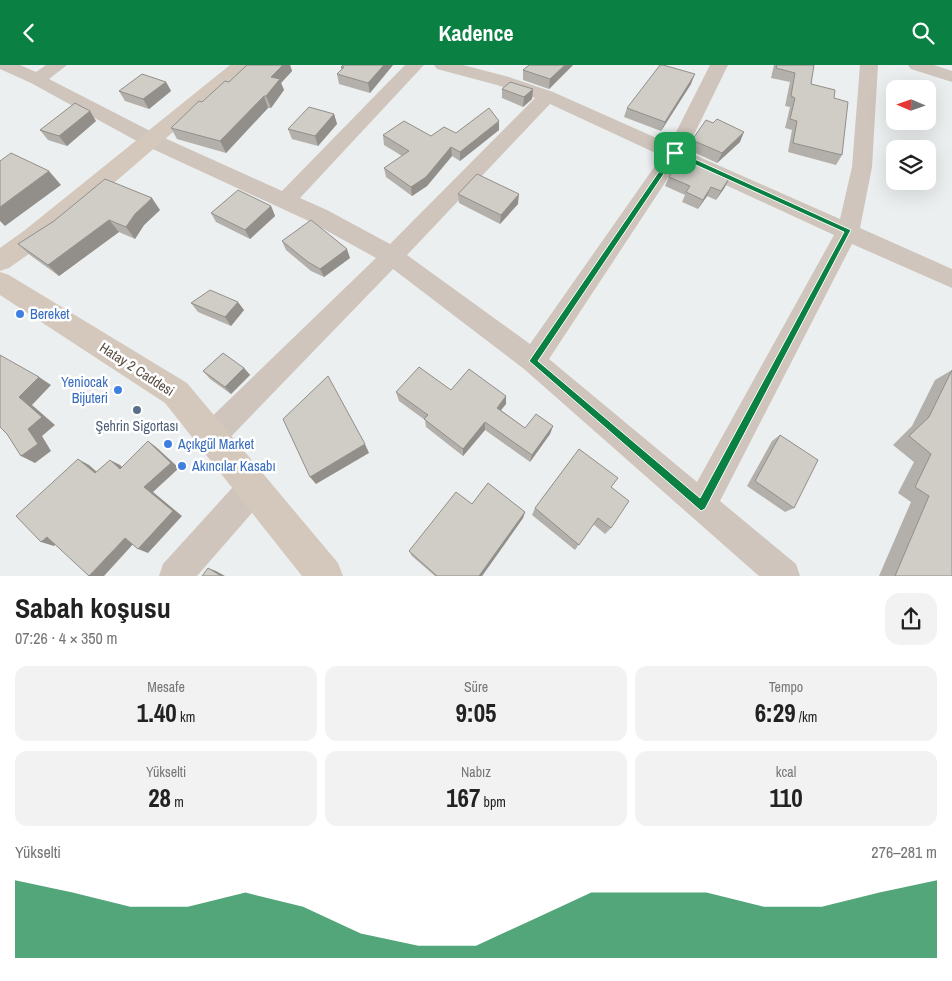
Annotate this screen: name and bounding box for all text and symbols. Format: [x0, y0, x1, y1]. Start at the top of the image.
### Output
text: Kadence [438, 18, 514, 48]
icon: back [15, 19, 43, 47]
icon: search [909, 19, 937, 47]
north arrow [886, 80, 936, 130]
map controls [886, 80, 936, 190]
pin [654, 132, 696, 174]
icon: arrive [661, 139, 689, 167]
button: layers [886, 140, 936, 190]
place label: Bereket [30, 305, 70, 323]
marker: Bereket [14, 308, 26, 320]
street label: Hatay 2 Caddesi [96, 338, 178, 400]
place label: Yeniocak Bijuteri [61, 373, 108, 407]
marker: Yeniocak Bijuteri [112, 384, 124, 396]
marker: Şehrin Sigortası [131, 404, 143, 416]
place label: Şehrin Sigortası [96, 417, 178, 435]
place label: Açıkgül Market [177, 435, 254, 453]
marker: Açıkgül Market [162, 438, 174, 450]
place label: Akıncılar Kasabı [191, 457, 276, 475]
marker: Akıncılar Kasabı [176, 460, 188, 472]
text: Sabah koşusu [15, 589, 171, 627]
button: share [885, 593, 937, 645]
text: 07:26 · 4 × 350 m [15, 627, 118, 649]
text: Mesafe [147, 678, 185, 696]
text: Süre [464, 678, 488, 696]
text: Tempo [769, 678, 803, 696]
text: 1.40 [137, 696, 177, 730]
text: 9:05 [455, 696, 497, 730]
text: 6:29 [755, 696, 796, 730]
text: km [177, 708, 195, 726]
text: /km [796, 708, 817, 726]
text: Yükselti [146, 763, 186, 781]
text: Nabız [461, 763, 491, 781]
text: kcal [776, 763, 796, 781]
text: 28 [148, 781, 171, 815]
text: 167 [446, 781, 480, 815]
text: 110 [769, 781, 803, 815]
text: m [171, 793, 184, 811]
text: bpm [480, 793, 506, 811]
text: Yükselti [15, 841, 61, 863]
text: 276–281 m [871, 841, 937, 863]

